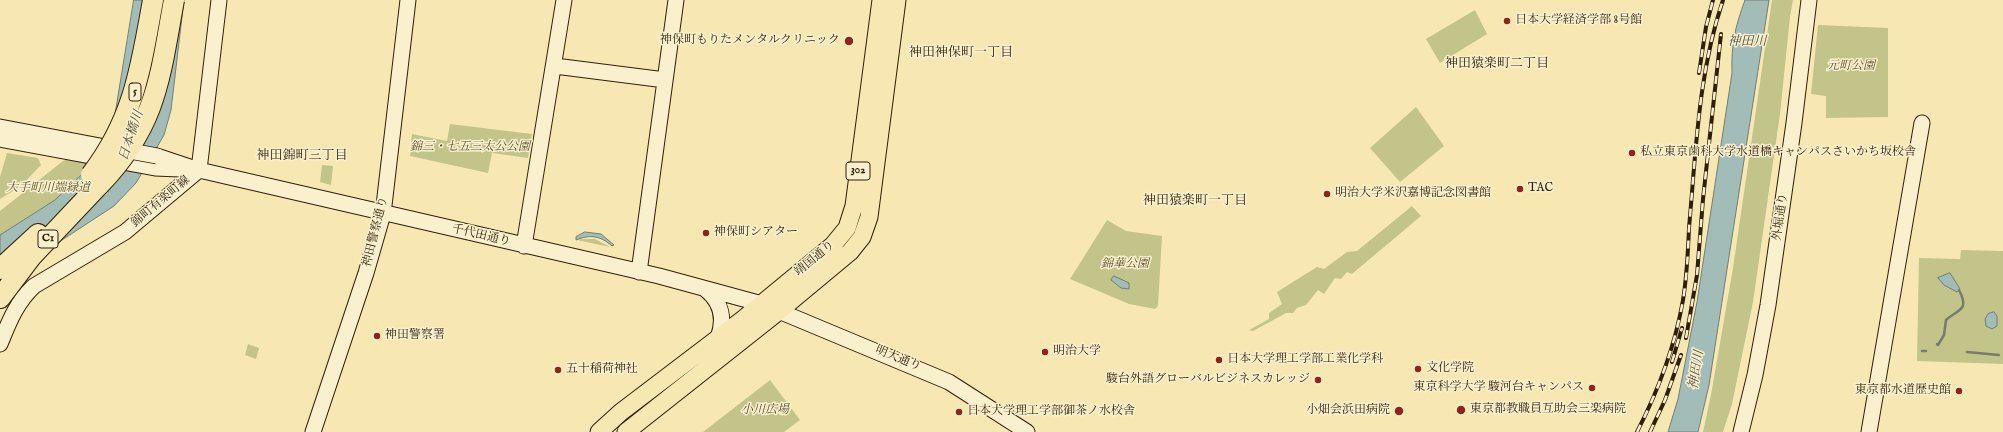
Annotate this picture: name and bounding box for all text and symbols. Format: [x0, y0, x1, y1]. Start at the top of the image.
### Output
place label: 日本大学経済学部 8号館 [1515, 14, 1642, 28]
marker: 日本大学経済学部 8号館 [1502, 16, 1512, 26]
place label: 神保町もりたメンタルクリニック [660, 34, 840, 48]
water label: 神田川 [1728, 34, 1766, 50]
marker: 神保町もりたメンタルクリニック [843, 35, 855, 47]
district label: 神田神保町一丁目 [909, 45, 1013, 61]
district label: 神田猿楽町二丁目 [1445, 56, 1549, 72]
park label: 元町公園 [1827, 60, 1875, 74]
road number: 5 [129, 83, 141, 101]
water label: 日本橋川 [117, 109, 147, 163]
park label: 錦三・七五三太公公園 [410, 141, 530, 155]
place label: 私立東京歯科大学水道橋キャンパスさいかち坂校舎 [1640, 146, 1916, 160]
district label: 神田錦町三丁目 [257, 148, 347, 164]
marker: 私立東京歯科大学水道橋キャンパスさいかち坂校舎 [1627, 148, 1637, 158]
road number: 302 [846, 162, 870, 180]
street label: 錦町有楽町線 [129, 173, 193, 231]
park label: 大手町川端緑道 [6, 182, 90, 196]
place label: TAC [1528, 182, 1553, 196]
marker: TAC [1515, 184, 1525, 194]
place label: 明治大学米沢嘉博記念図書館 [1335, 187, 1491, 201]
marker: 明治大学米沢嘉博記念図書館 [1322, 189, 1332, 199]
street label: 外堀通り [1771, 192, 1791, 242]
district label: 神田猿楽町一丁目 [1143, 193, 1247, 209]
street label: 神田警察通り [360, 195, 392, 269]
street label: 千代田通り [450, 222, 512, 250]
place label: 神保町シアター [714, 226, 798, 240]
marker: 神保町シアター [701, 228, 711, 238]
road number: C1 [38, 230, 58, 248]
street label: 靖国通り [792, 238, 838, 280]
park label: 錦華公園 [1101, 258, 1149, 272]
place label: 神田警察署 [385, 329, 445, 343]
marker: 神田警察署 [372, 331, 382, 341]
street label: 明大通り [873, 343, 923, 375]
place label: 明治大学 [1053, 345, 1101, 359]
marker: 明治大学 [1040, 347, 1050, 357]
water label: 神田川 [1686, 350, 1708, 390]
place label: 日本大学理工学部工業化学科 [1227, 353, 1383, 367]
marker: 日本大学理工学部工業化学科 [1214, 355, 1224, 365]
place label: 文化学院 [1426, 362, 1474, 376]
place label: 五十稲荷神社 [566, 363, 638, 377]
marker: 文化学院 [1413, 364, 1423, 374]
marker: 五十稲荷神社 [553, 365, 563, 375]
place label: 駿台外語グローバルビジネスカレッジ [1106, 373, 1310, 387]
marker: 駿台外語グローバルビジネスカレッジ [1313, 375, 1323, 385]
place label: 東京科学大学 駿河台キャンパス [1413, 381, 1584, 395]
marker: 東京科学大学 駿河台キャンパス [1587, 383, 1597, 393]
place label: 東京都水道歴史館 [1855, 384, 1951, 398]
marker: 東京都水道歴史館 [1954, 386, 1964, 396]
place label: 東京都教職員互助会三楽病院 [1470, 403, 1626, 417]
park label: 小川広場 [741, 404, 789, 418]
place label: 小畑会浜田病院 [1306, 404, 1390, 418]
marker: 東京都教職員互助会三楽病院 [1455, 404, 1467, 416]
place label: 日本大学理工学部御茶ノ水校舎 [967, 405, 1135, 419]
marker: 小畑会浜田病院 [1393, 405, 1405, 417]
marker: 日本大学理工学部御茶ノ水校舎 [954, 407, 964, 417]

